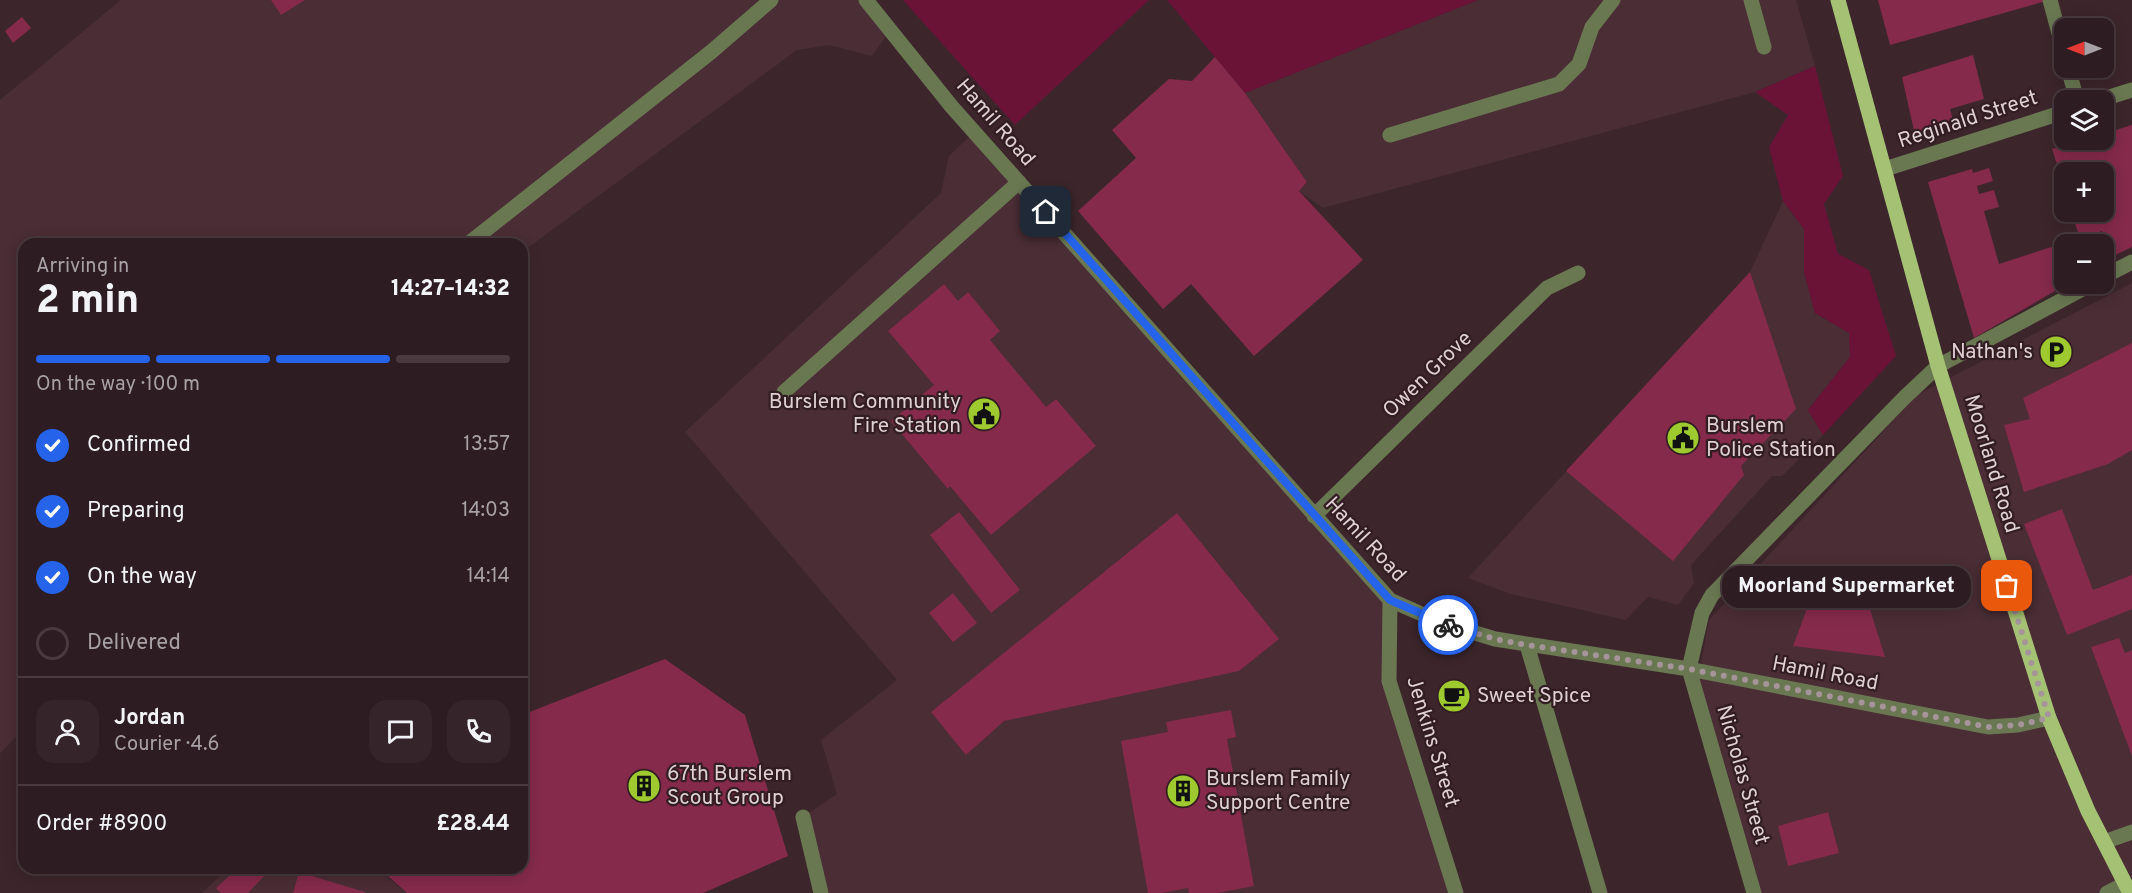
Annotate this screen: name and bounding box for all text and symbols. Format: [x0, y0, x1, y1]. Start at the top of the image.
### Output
north arrow [2054, 18, 2114, 78]
map controls [2054, 18, 2114, 294]
street label: Hamil Road [950, 74, 1040, 172]
street label: Reginald Street [1895, 85, 2041, 155]
button: layers [2054, 90, 2114, 150]
button: + [2054, 162, 2114, 222]
pin [1020, 186, 1071, 237]
icon: home [1029, 195, 1062, 228]
button: − [2054, 234, 2114, 294]
text: Arriving in [36, 254, 129, 280]
text: 14:27–14:32 [391, 276, 510, 303]
text: 2 min [36, 278, 139, 327]
street label: Owen Grove [1378, 326, 1478, 424]
parking icon: Nathan's [2038, 334, 2074, 370]
place label: Nathan's [1951, 339, 2033, 366]
text: On the way · 100 m [36, 372, 200, 398]
place label: Burslem Community Fire Station [769, 389, 961, 440]
street label: Moorland Road [1957, 392, 2025, 536]
public building icon: Burslem Community Fire Station [966, 396, 1002, 432]
place label: Burslem Police Station [1706, 413, 1836, 464]
public building icon: Burslem Police Station [1665, 420, 1701, 456]
icon: check [36, 429, 69, 462]
text: Confirmed [87, 432, 191, 459]
text: 13:57 [463, 432, 510, 458]
street label: Hamil Road [1318, 491, 1412, 589]
icon: check [36, 495, 69, 528]
text: Preparing [87, 498, 185, 525]
text: 14:03 [461, 498, 510, 524]
pin [1981, 560, 2032, 611]
icon: check [36, 561, 69, 594]
text: On the way [87, 564, 197, 591]
text: 14:14 [467, 564, 510, 590]
callout: Moorland Supermarket [1722, 565, 1971, 607]
icon: bag [1990, 569, 2023, 602]
text: Moorland Supermarket [1738, 574, 1955, 600]
courier [1418, 595, 1478, 655]
icon: bike [1432, 609, 1465, 642]
text: Delivered [87, 630, 181, 657]
street label: Hamil Road [1770, 650, 1880, 698]
street label: Jenkins Street [1399, 673, 1465, 811]
cafe icon: Sweet Spice [1436, 678, 1472, 714]
place label: Sweet Spice [1477, 683, 1591, 710]
button: person [36, 700, 99, 763]
button: chat [369, 700, 432, 763]
button: phone [447, 700, 510, 763]
street label: Nicholas Street [1709, 702, 1775, 848]
text: Jordan [114, 705, 185, 732]
text: Courier · 4.6 [114, 732, 219, 758]
place label: 67th Burslem Scout Group [667, 761, 792, 812]
place label: Burslem Family Support Centre [1206, 766, 1350, 817]
building icon: 67th Burslem Scout Group [626, 768, 662, 804]
building icon: Burslem Family Support Centre [1165, 773, 1201, 809]
text: Order #8900 [36, 811, 167, 838]
text: £28.44 [436, 811, 510, 838]

